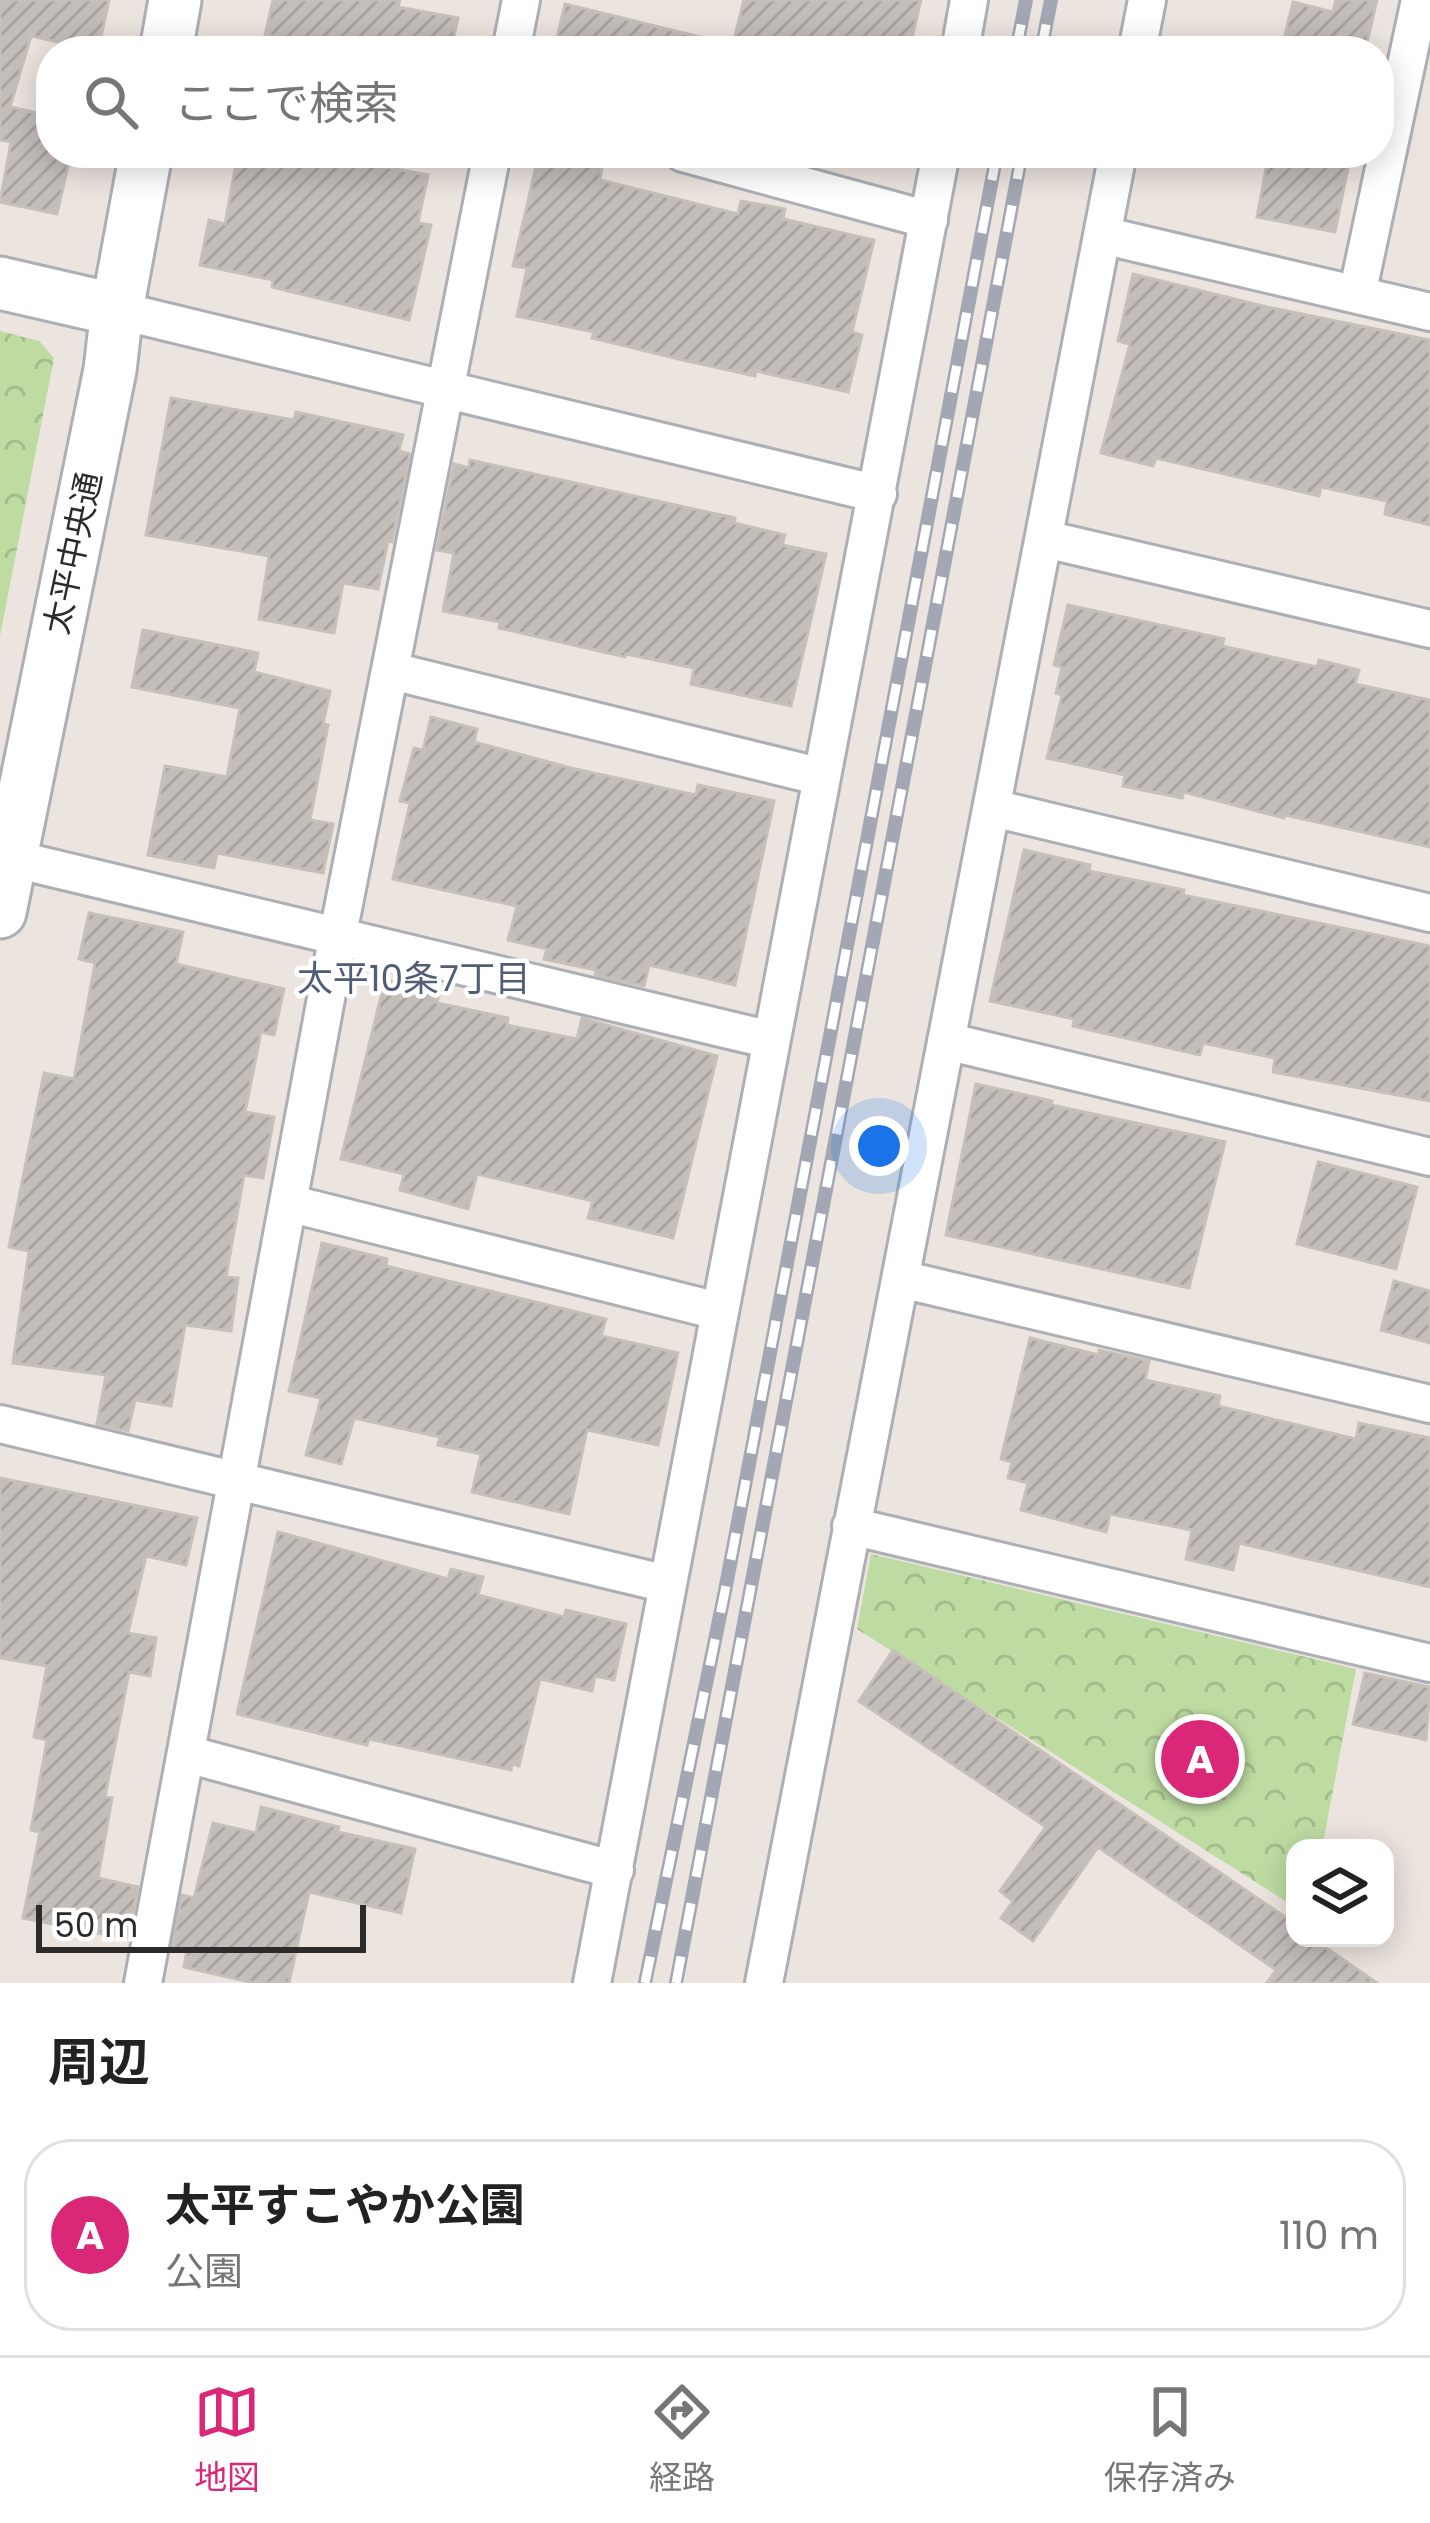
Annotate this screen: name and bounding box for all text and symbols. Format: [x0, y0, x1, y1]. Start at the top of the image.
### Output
search box [36, 36, 1394, 168]
icon: search [78, 69, 144, 135]
text: ここで検索 [174, 72, 399, 135]
street label: 太平中央通 [33, 467, 113, 639]
district label: 太平10条7丁目 [297, 953, 531, 1004]
your location [849, 1116, 909, 1176]
pin: A [1161, 1714, 1239, 1804]
map controls [1286, 1839, 1394, 1947]
button: layers [1286, 1839, 1394, 1947]
scale bar [36, 1899, 366, 1952]
text: 50 m [54, 1902, 138, 1949]
text: 周辺 [48, 2026, 150, 2098]
text: 太平すこやか公園 [165, 2174, 525, 2237]
text: A [76, 2208, 104, 2263]
text: 110 m [1279, 2208, 1379, 2263]
text: 公園 [165, 2244, 243, 2299]
tab: 地図 [194, 2379, 260, 2503]
tab: 経路 [649, 2379, 715, 2503]
tab: 保存済み [1104, 2379, 1236, 2503]

